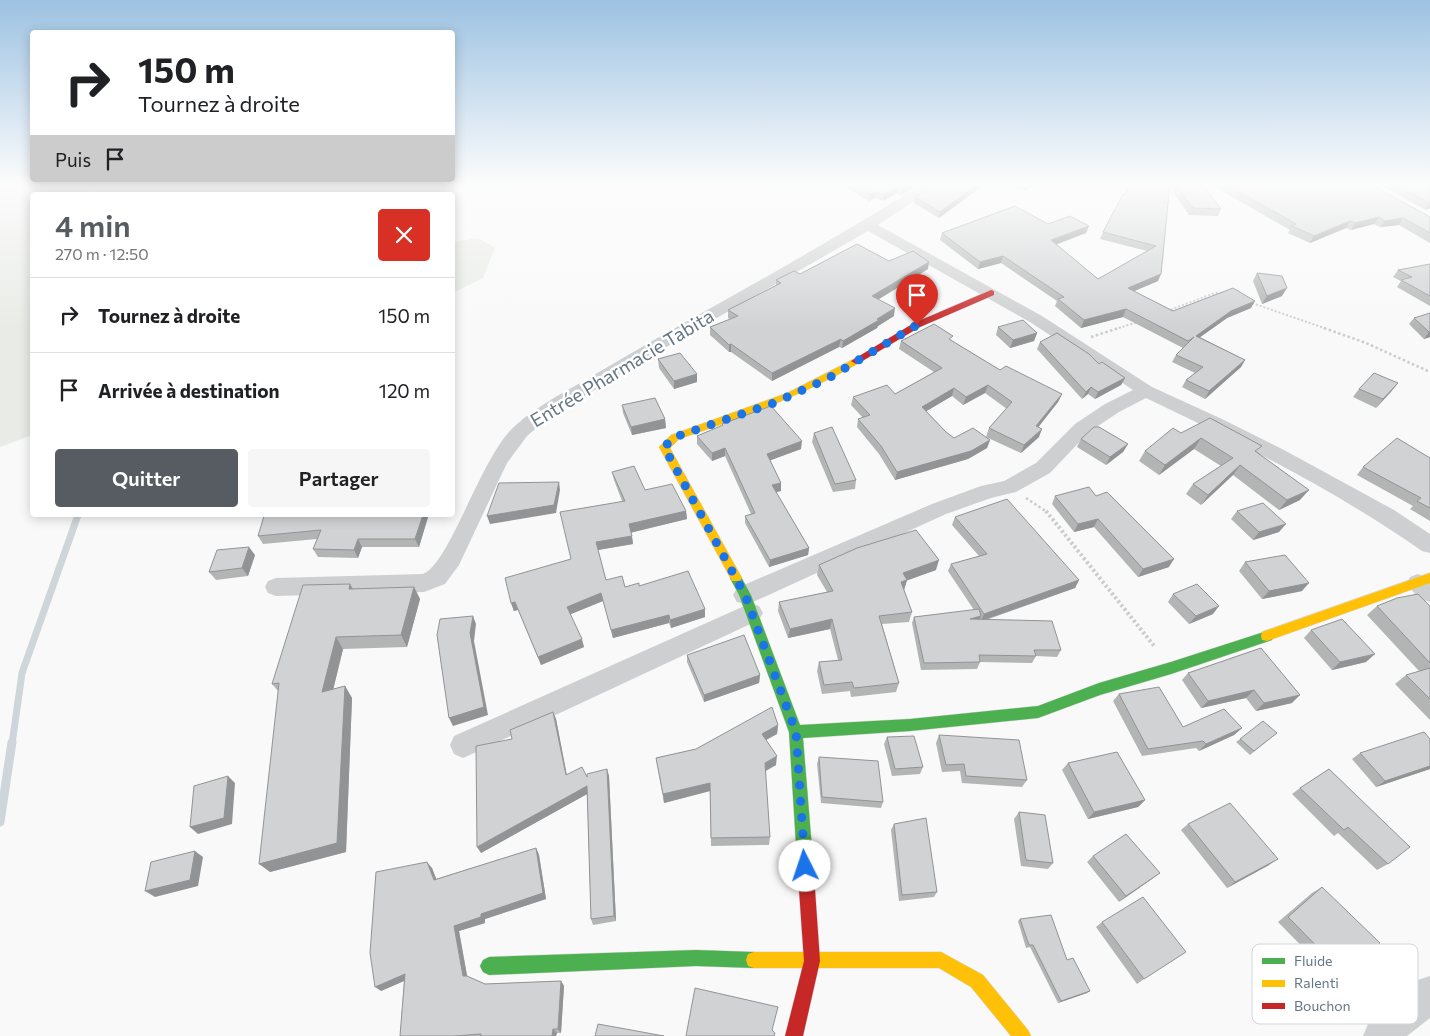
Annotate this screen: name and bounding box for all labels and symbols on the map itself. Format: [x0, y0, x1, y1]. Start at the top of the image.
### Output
pin [896, 274, 938, 325]
street label: Entrée Pharmacie Tabita [526, 304, 718, 432]
position arrow [778, 839, 830, 891]
legend [1252, 944, 1418, 1024]
text: Fluide [1294, 952, 1332, 969]
text: Ralenti [1294, 974, 1339, 991]
text: Bouchon [1294, 997, 1351, 1014]

